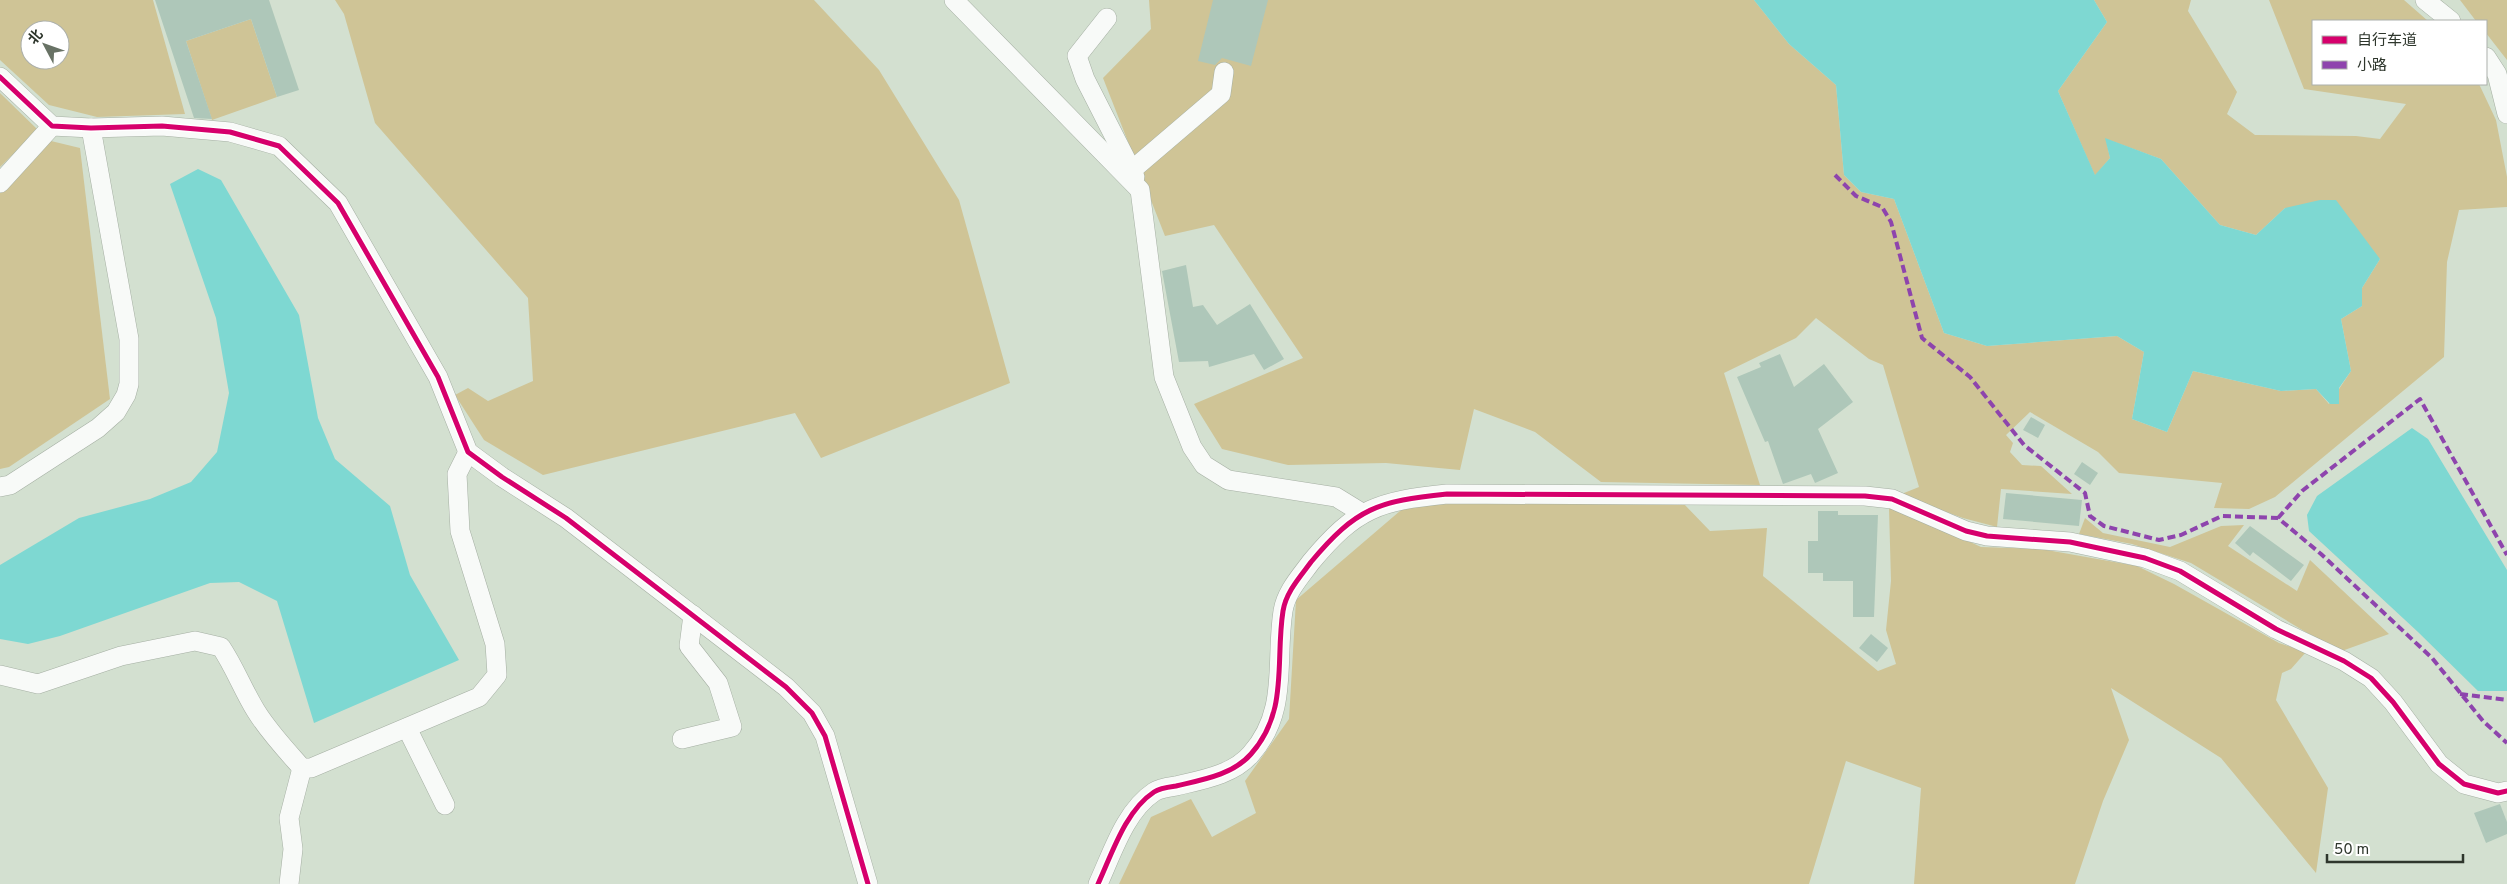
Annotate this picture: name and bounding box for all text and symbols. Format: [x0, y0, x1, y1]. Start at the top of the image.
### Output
north arrow [20, 20, 70, 70]
legend [2312, 20, 2487, 85]
text: 北 [25, 27, 47, 48]
text: 自行车道 [2357, 32, 2417, 51]
text: 小路 [2357, 57, 2387, 76]
scale bar [2327, 832, 2463, 864]
text: 50 m [2334, 841, 2369, 860]

